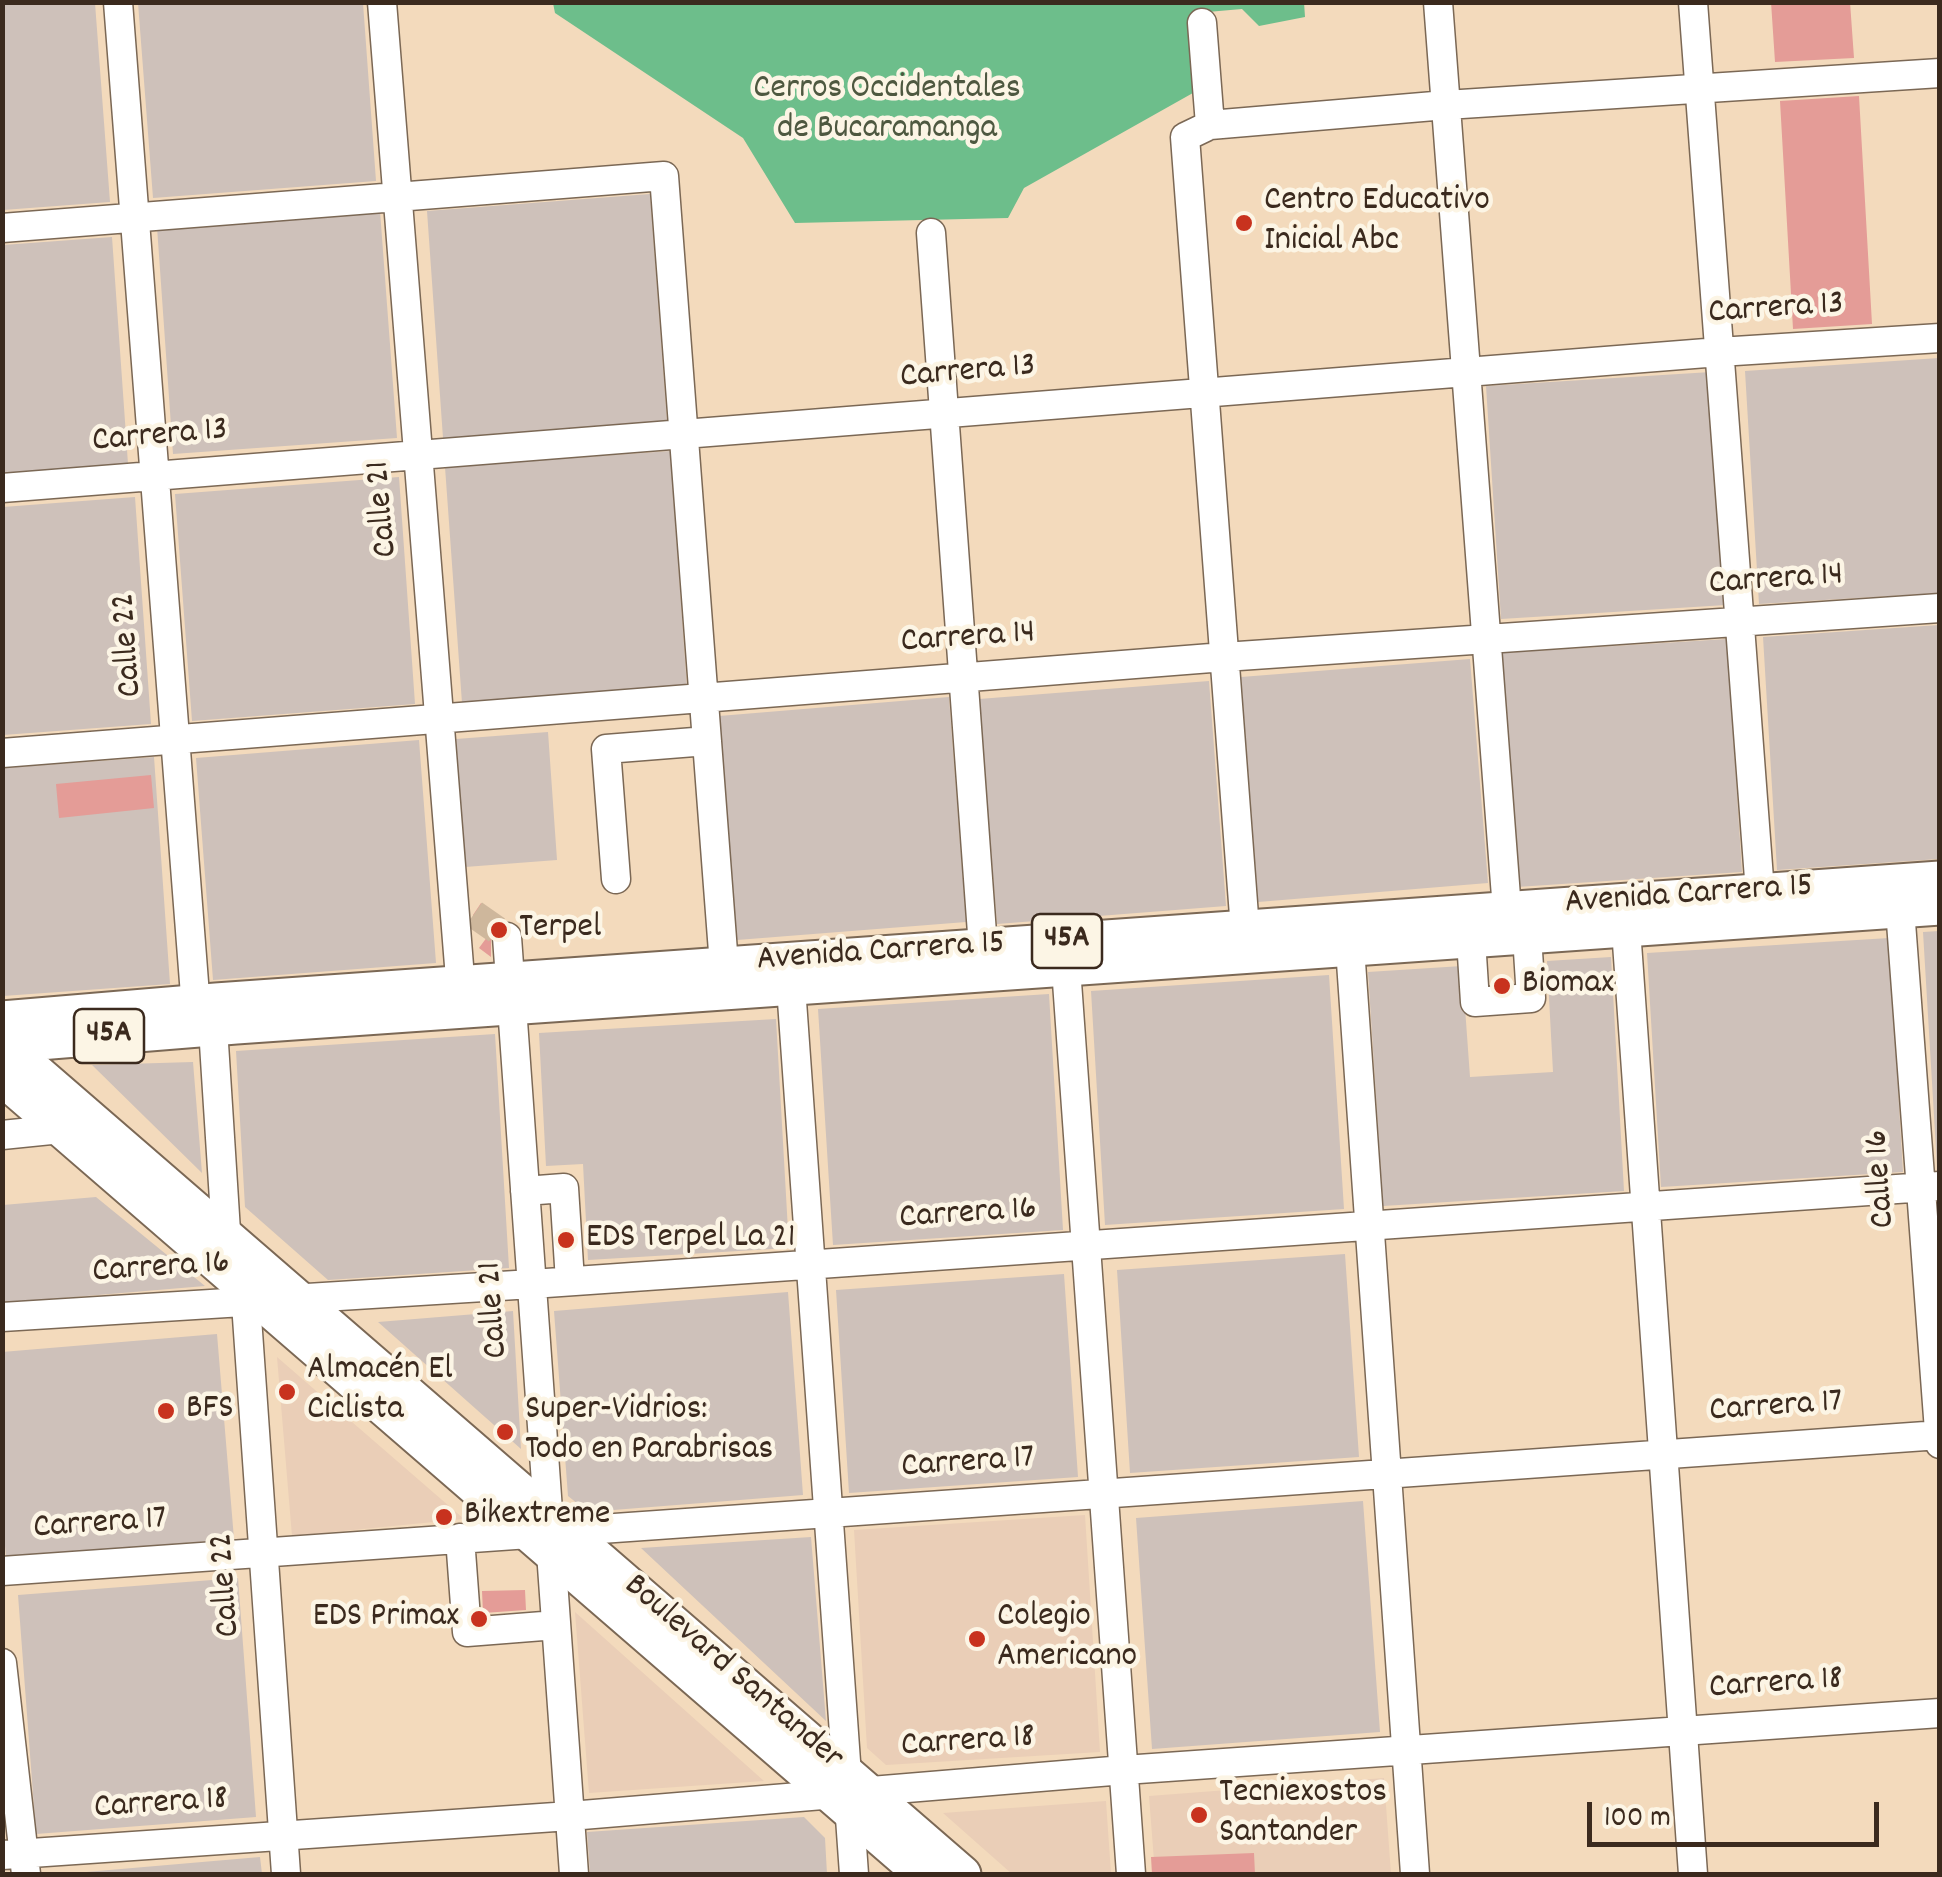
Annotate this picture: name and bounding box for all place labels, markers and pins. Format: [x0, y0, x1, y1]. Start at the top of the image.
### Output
place label: Centro Educativo Inicial Abc [1264, 182, 1490, 264]
marker: Centro Educativo Inicial Abc [1233, 212, 1255, 234]
place label: Terpel [519, 909, 601, 951]
marker: Terpel [488, 919, 510, 941]
place label: Biomax [1522, 965, 1614, 1007]
marker: Biomax [1491, 975, 1513, 997]
place label: EDS Terpel La 21 [586, 1219, 795, 1261]
marker: EDS Terpel La 21 [555, 1229, 577, 1251]
place label: Almacén El Ciclista [307, 1351, 452, 1433]
marker: Almacén El Ciclista [276, 1381, 298, 1403]
place label: BFS [186, 1390, 234, 1432]
place label: Super-Vidrios: Todo en Parabrisas [525, 1391, 773, 1473]
marker: BFS [155, 1400, 177, 1422]
marker: Super-Vidrios: Todo en Parabrisas [494, 1421, 516, 1443]
place label: Bikextreme [464, 1496, 610, 1538]
marker: Bikextreme [433, 1506, 455, 1528]
place label: EDS Primax [313, 1598, 459, 1640]
place label: Colegio Americano [997, 1598, 1137, 1680]
marker: EDS Primax [468, 1608, 490, 1630]
marker: Colegio Americano [966, 1628, 988, 1650]
place label: Tecniexostos Santander [1219, 1774, 1387, 1856]
marker: Tecniexostos Santander [1188, 1804, 1210, 1826]

